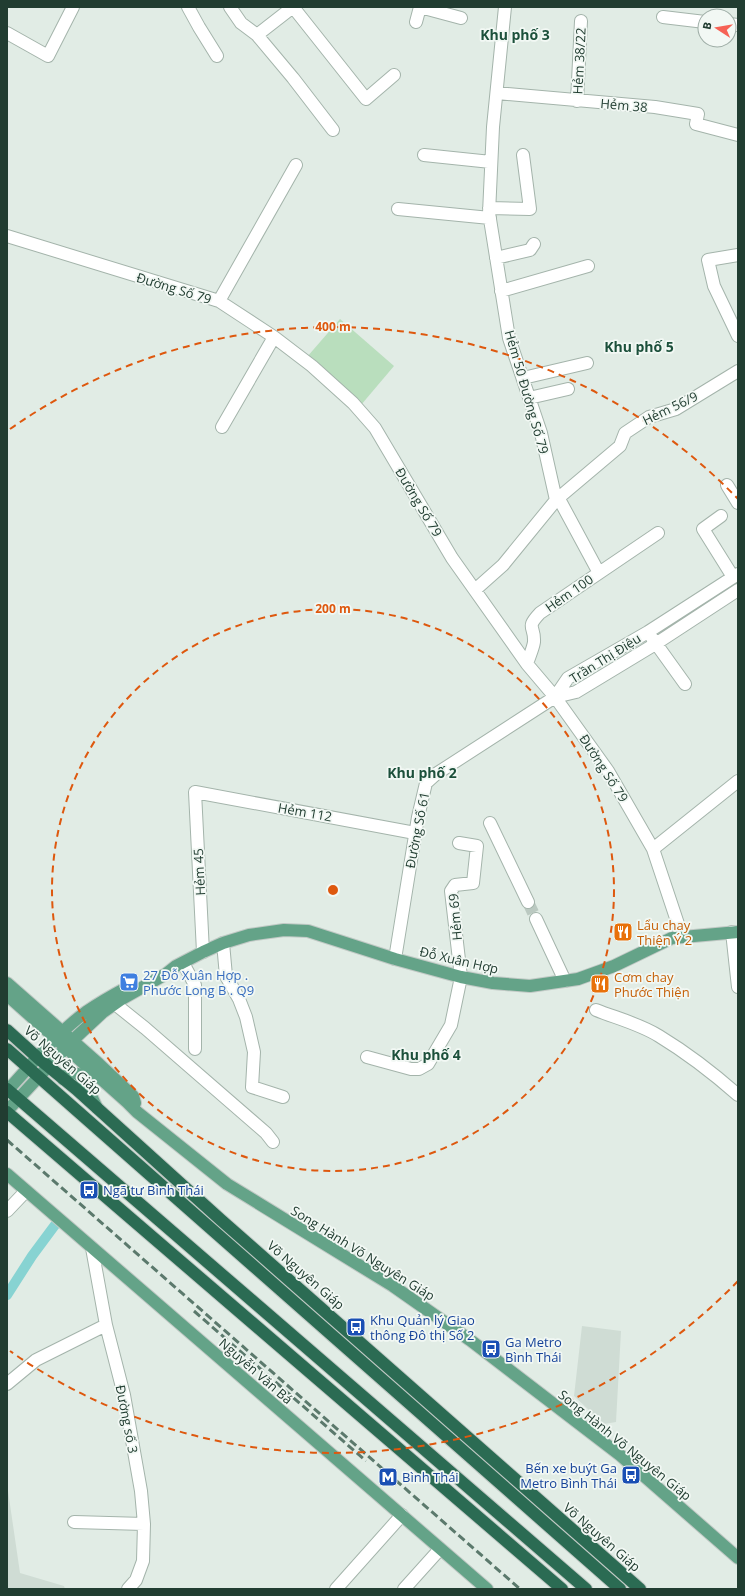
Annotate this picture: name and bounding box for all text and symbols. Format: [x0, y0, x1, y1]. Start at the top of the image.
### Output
north arrow [697, 8, 737, 48]
text: B [699, 21, 715, 31]
district label: Khu phố 3 [480, 25, 550, 44]
street label: Hẻm 38/22 [568, 27, 590, 95]
street label: Hẻm 38 [600, 94, 648, 116]
street label: Đường Số 79 [134, 268, 214, 308]
text: 400 m [315, 318, 351, 335]
street label: Hẻm 50 Đường Số 79 [501, 328, 553, 456]
district label: Khu phố 5 [604, 337, 674, 356]
street label: Hẻm 56/9 [639, 387, 701, 429]
street label: Đường Số 79 [391, 464, 447, 540]
street label: Hẻm 100 [541, 570, 597, 616]
text: 200 m [315, 600, 351, 617]
street label: Trần Thị Điệu [566, 629, 644, 687]
street label: Đường Số 79 [575, 731, 633, 805]
district label: Khu phố 2 [387, 763, 457, 782]
street label: Đường Số 61 [401, 790, 433, 870]
street label: Hẻm 112 [277, 798, 333, 826]
street label: Hẻm 45 [189, 848, 209, 896]
centre of rings [326, 883, 340, 897]
street label: Hẻm 69 [444, 893, 466, 941]
place label: Lẩu chay Thiện Ý 2 [637, 916, 692, 949]
restaurant icon: Lẩu chay Thiện Ý 2 [612, 921, 634, 943]
street label: Đỗ Xuân Hợp [418, 942, 500, 978]
place label: 27 Đỗ Xuân Hợp . Phước Long B . Q9 [143, 966, 254, 999]
place label: Cơm chay Phước Thiện [614, 968, 690, 1001]
supermarket icon: 27 Đỗ Xuân Hợp . Phước Long B . Q9 [118, 971, 140, 993]
restaurant icon: Cơm chay Phước Thiện [589, 973, 611, 995]
street label: Võ Nguyên Giáp [21, 1021, 105, 1099]
district label: Khu phố 4 [391, 1045, 461, 1064]
bus stop icon: Ngã tư Bình Thái [78, 1179, 100, 1201]
place label: Ngã tư Bình Thái [103, 1181, 204, 1199]
street label: Song Hành Võ Nguyên Giáp [288, 1202, 438, 1304]
street label: Võ Nguyên Giáp [264, 1237, 348, 1313]
place label: Khu Quản lý Giao thông Đô thị Số 2 [370, 1311, 475, 1344]
bus stop icon: Khu Quản lý Giao thông Đô thị Số 2 [345, 1316, 367, 1338]
place label: Ga Metro Bình Thái [505, 1333, 562, 1366]
street label: Nguyễn Văn Bá [215, 1334, 297, 1408]
bus stop icon: Ga Metro Bình Thái [480, 1338, 502, 1360]
street label: Đường số 3 [112, 1383, 142, 1455]
street label: Song Hành Võ Nguyên Giáp [555, 1386, 695, 1504]
place label: Bến xe buýt Ga Metro Bình Thái [520, 1459, 617, 1492]
bus stop icon: Bến xe buýt Ga Metro Bình Thái [620, 1464, 642, 1486]
metro station icon: Bình Thái [377, 1466, 399, 1488]
place label: Bình Thái [402, 1468, 459, 1486]
street label: Võ Nguyên Giáp [560, 1498, 644, 1576]

